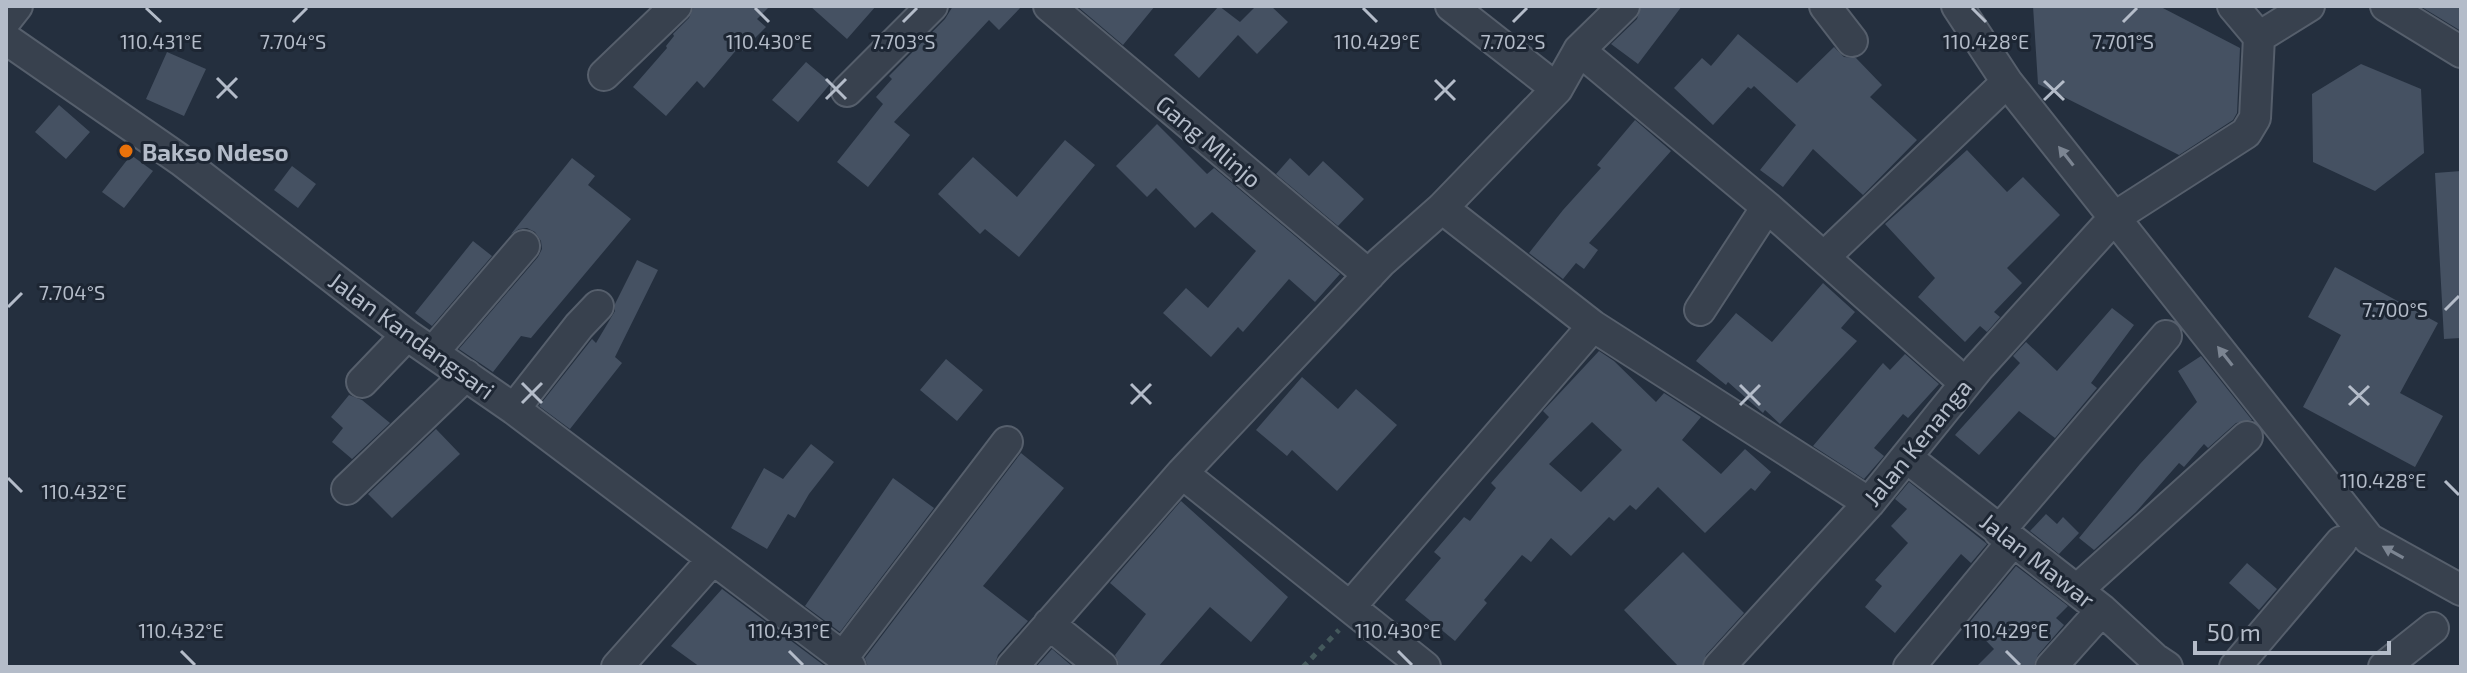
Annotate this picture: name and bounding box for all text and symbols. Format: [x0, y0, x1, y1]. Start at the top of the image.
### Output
text: 110.431°E [120, 29, 202, 53]
text: 7.704°S [260, 29, 326, 53]
text: 110.430°E [726, 29, 812, 53]
text: 7.703°S [870, 29, 936, 53]
text: 110.429°E [1334, 29, 1420, 53]
text: 7.702°S [1480, 29, 1546, 53]
text: 110.428°E [1943, 29, 2029, 53]
text: 7.701°S [2092, 29, 2154, 53]
street label: Gang Mlinjo [1150, 89, 1268, 193]
place label: Bakso Ndeso [142, 137, 289, 166]
marker: Bakso Ndeso [117, 142, 135, 160]
one-way arrow [2059, 146, 2075, 166]
street label: Jalan Kandangsari [324, 265, 500, 405]
text: 7.704°S [39, 280, 105, 304]
text: 7.700°S [2362, 297, 2428, 321]
one-way arrow [2217, 346, 2233, 366]
street label: Jalan Kenanga [1857, 373, 1977, 511]
text: 110.428°E [2340, 468, 2426, 492]
text: 110.432°E [41, 479, 127, 503]
street label: Jalan Mawar [1975, 506, 2101, 614]
one-way arrow [2382, 545, 2404, 559]
scale bar [2195, 605, 2389, 655]
text: 50 m [2207, 617, 2261, 646]
text: 110.432°E [138, 618, 224, 642]
text: 110.431°E [748, 618, 830, 642]
text: 110.430°E [1355, 618, 1441, 642]
text: 110.429°E [1963, 618, 2049, 642]

